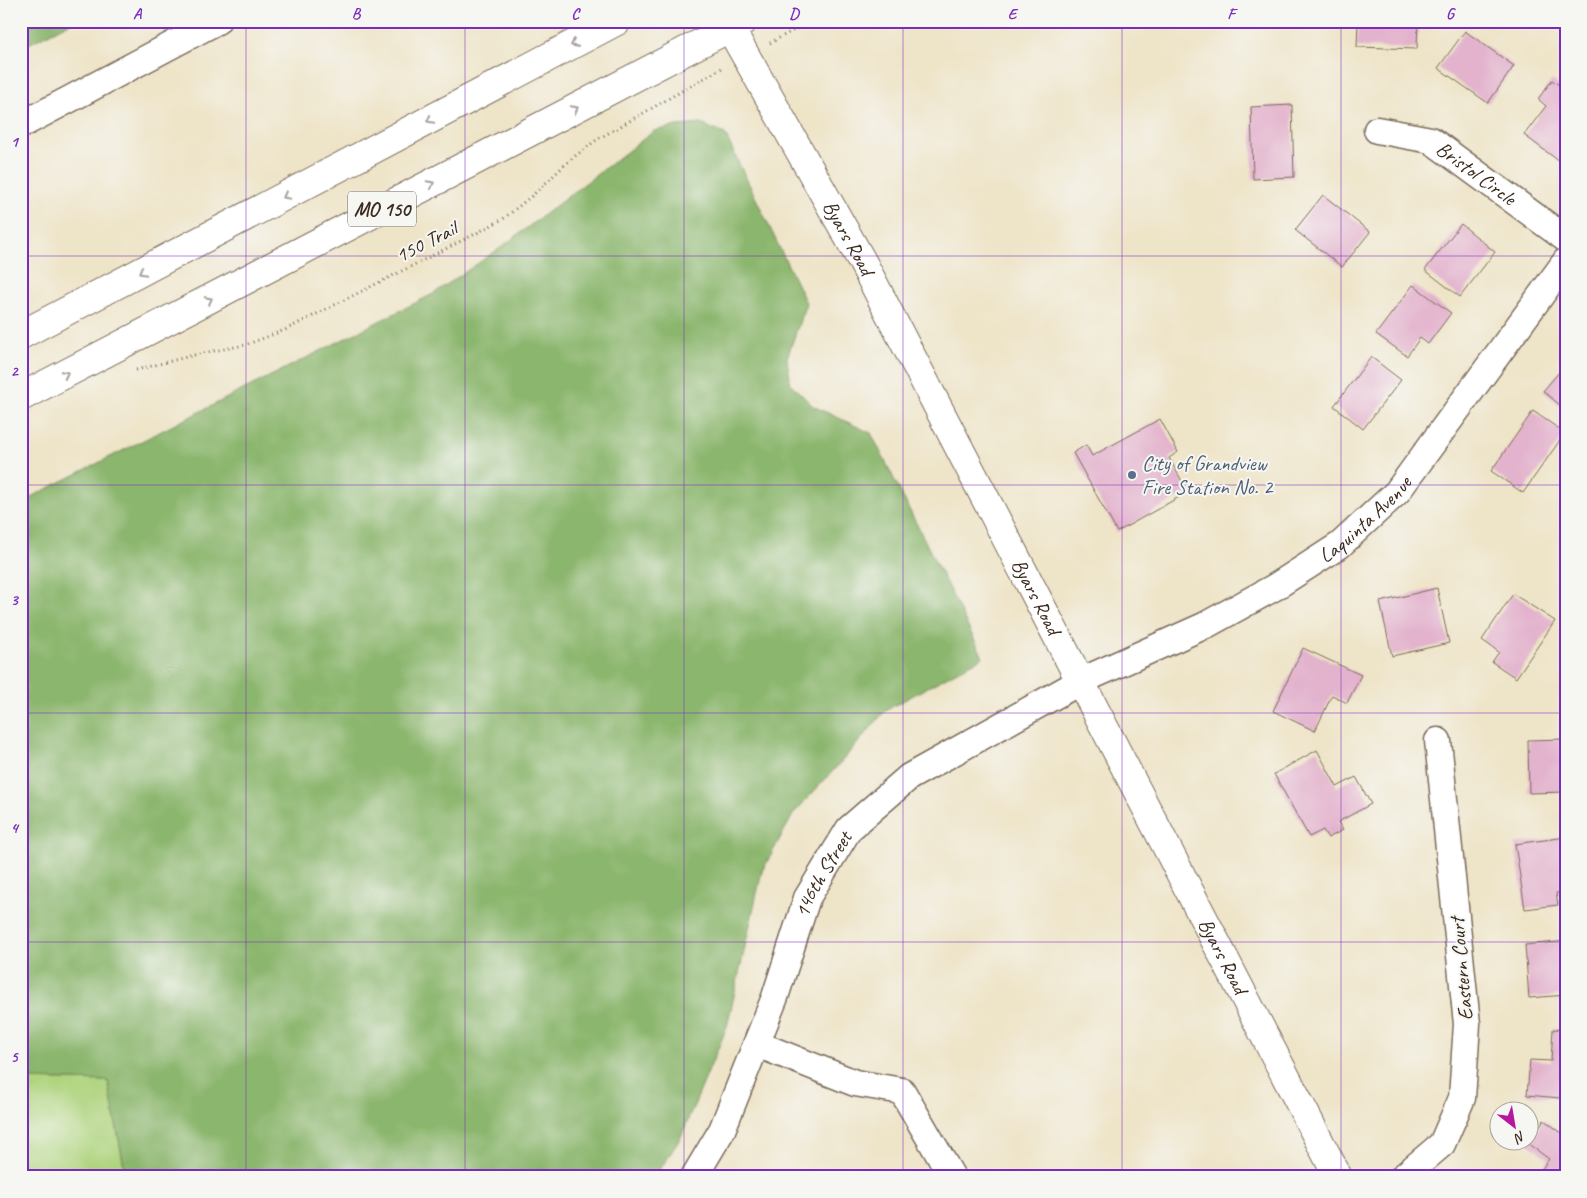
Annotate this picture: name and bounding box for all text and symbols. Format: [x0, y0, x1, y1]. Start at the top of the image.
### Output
text: A [133, 4, 143, 24]
text: B [352, 4, 362, 24]
text: C [571, 4, 581, 24]
text: D [789, 4, 800, 24]
text: E [1008, 4, 1019, 24]
text: F [1227, 4, 1238, 24]
text: G [1446, 4, 1456, 24]
one-way arrow [570, 38, 579, 48]
one-way arrow [569, 105, 578, 115]
one-way arrow [426, 114, 435, 124]
text: 1 [10, 132, 19, 152]
street label: Bristol Circle [1431, 135, 1523, 212]
one-way arrow [425, 180, 434, 190]
one-way arrow [282, 190, 291, 200]
road number: MO 150 [348, 192, 416, 226]
street label: Byars Road [817, 196, 882, 283]
street label: 150 Trail [391, 214, 464, 268]
one-way arrow [139, 265, 148, 275]
one-way arrow [204, 296, 213, 306]
text: 2 [10, 361, 19, 381]
one-way arrow [59, 370, 68, 380]
place label: City of Grandview Fire Station No. 2 [1142, 450, 1274, 500]
marker: City of Grandview Fire Station No. 2 [1126, 469, 1138, 481]
street label: Laquinta Avenue [1314, 469, 1418, 568]
street label: Byars Road [1006, 554, 1068, 642]
text: 3 [10, 590, 19, 610]
text: 4 [10, 818, 19, 838]
street label: 146th Street [789, 825, 859, 921]
street label: Byars Road [1193, 914, 1255, 1001]
street label: Eastern Court [1443, 914, 1478, 1021]
text: 5 [11, 1047, 20, 1067]
north arrow [1490, 1100, 1540, 1150]
text: N [1510, 1127, 1529, 1147]

